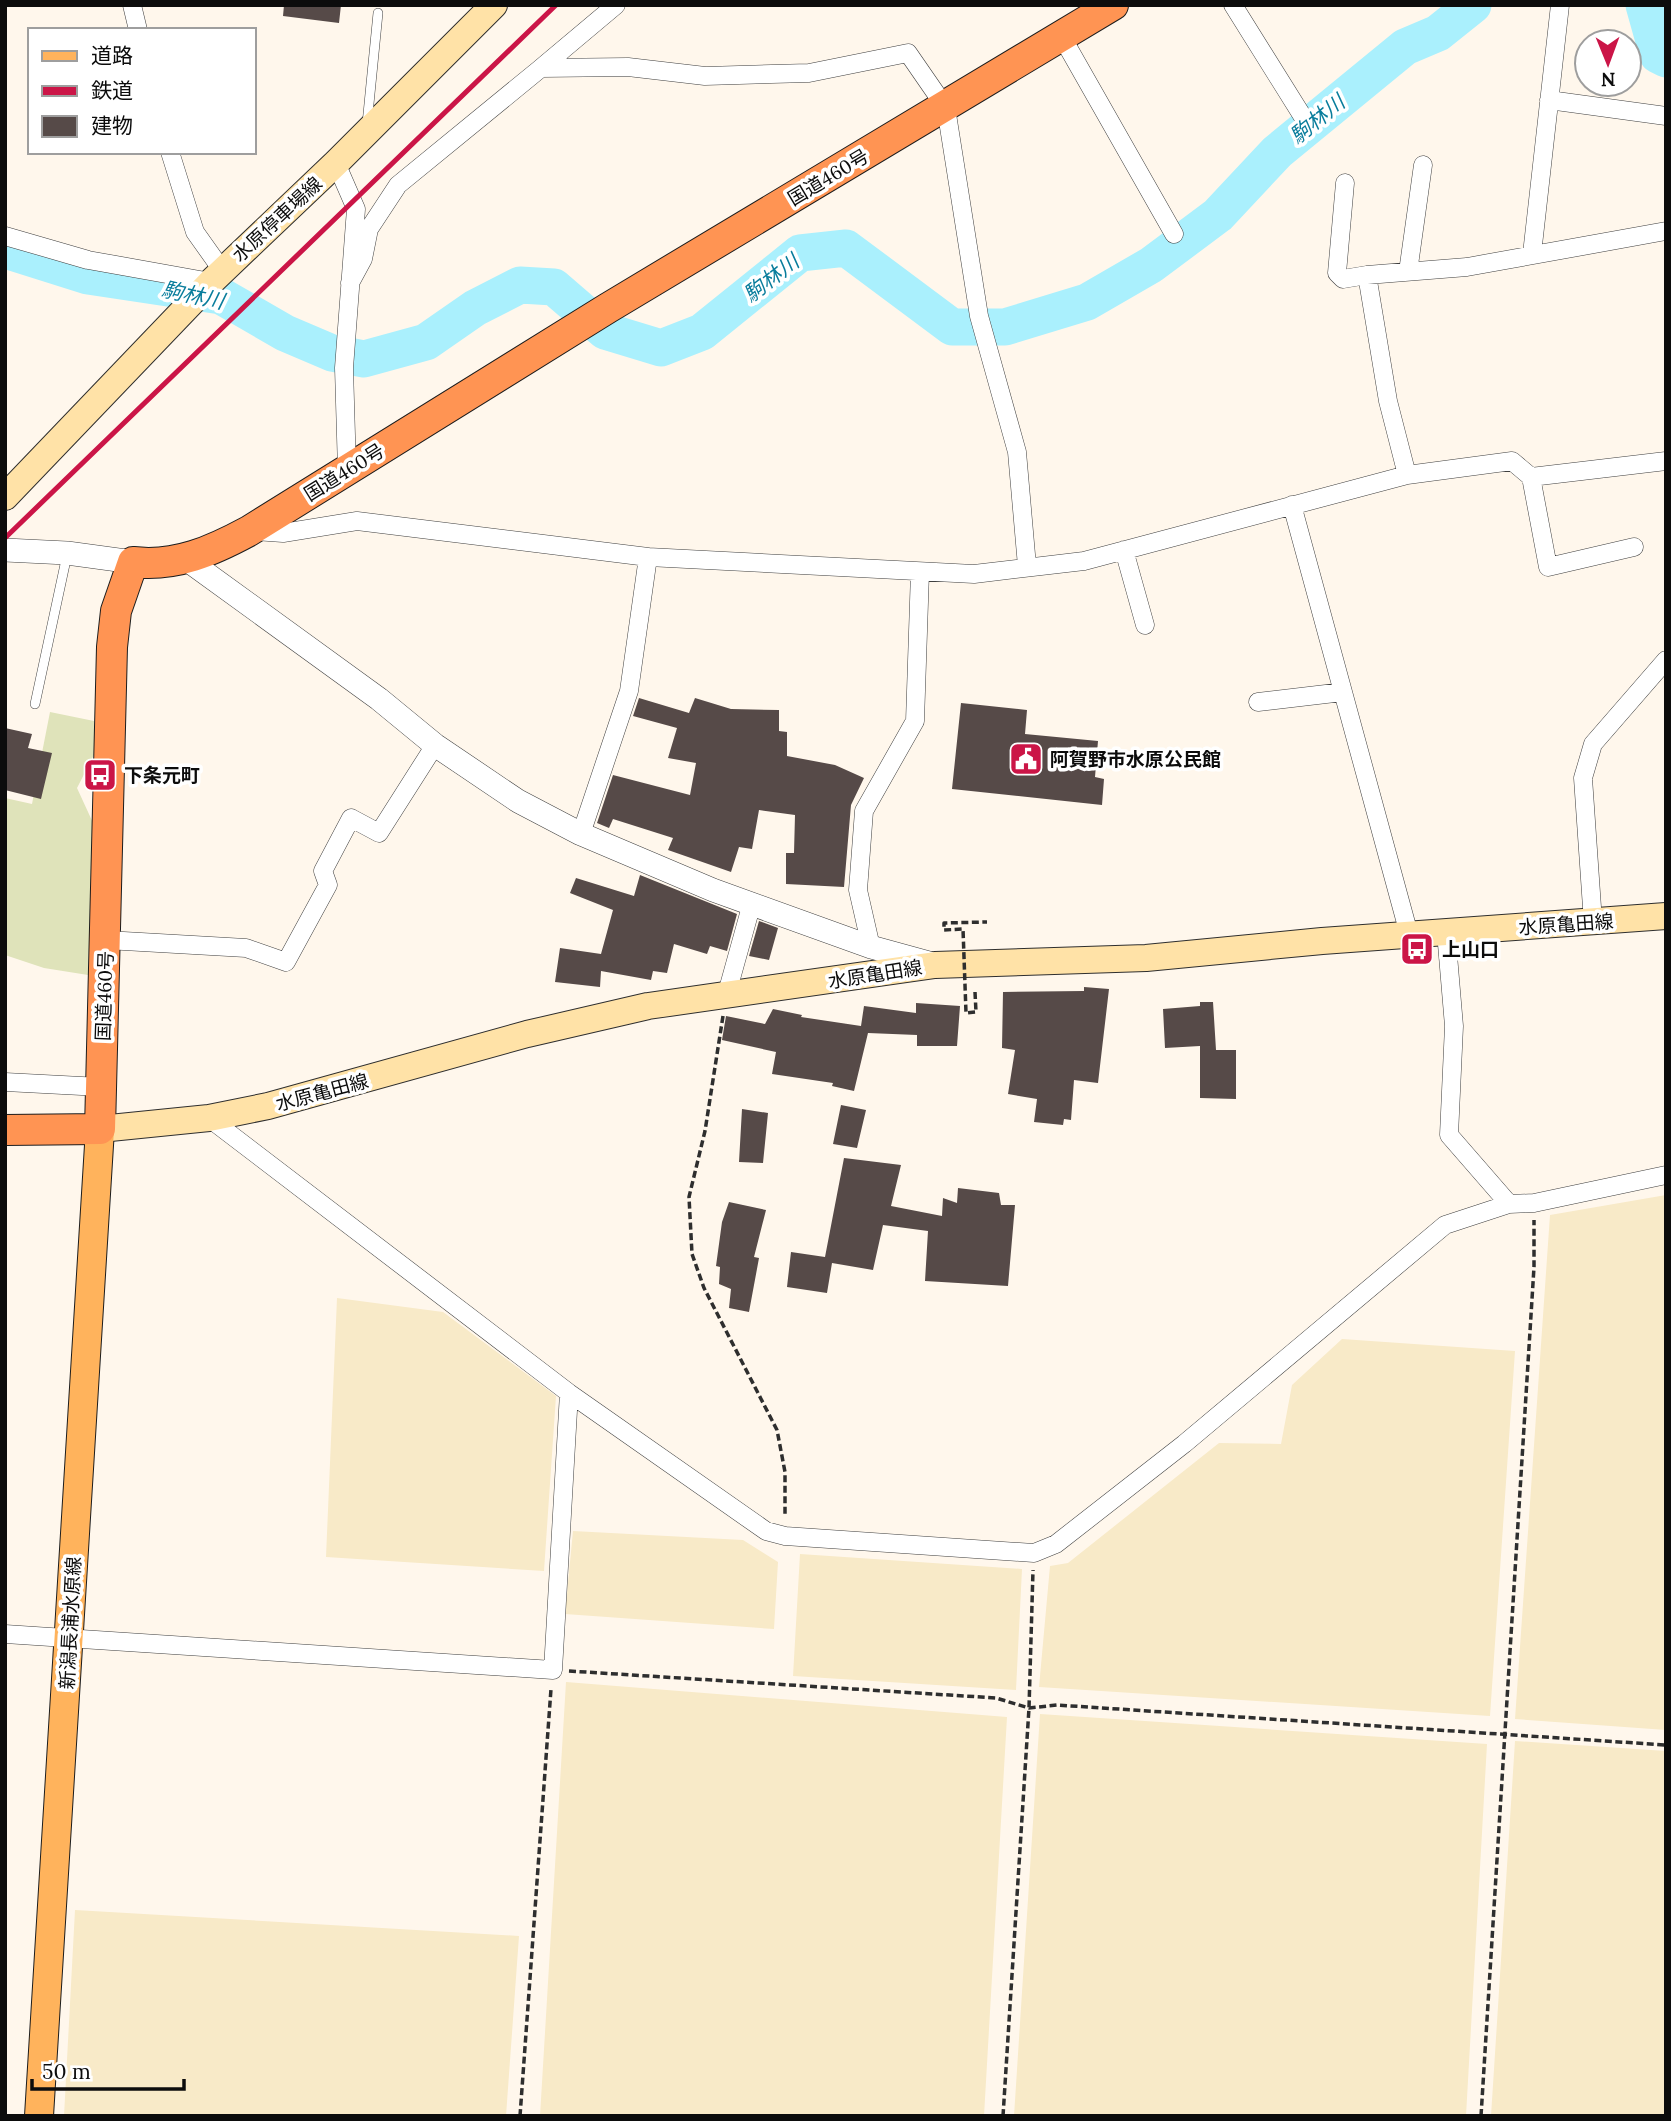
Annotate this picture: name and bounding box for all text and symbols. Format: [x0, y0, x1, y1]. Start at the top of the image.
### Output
legend [28, 28, 256, 154]
north arrow [1573, 28, 1643, 98]
text: 道路 [91, 42, 133, 69]
text: N [1600, 68, 1616, 92]
text: 鉄道 [91, 77, 133, 104]
water label: 駒林川 [1284, 87, 1352, 149]
text: 建物 [91, 112, 133, 139]
street label: 国道460号 [783, 144, 873, 210]
street label: 水原停車場線 [227, 171, 327, 267]
water label: 駒林川 [738, 247, 806, 308]
water label: 駒林川 [159, 275, 229, 315]
street label: 国道460号 [299, 438, 389, 506]
public building icon: 阿賀野市水原公民館 [1007, 740, 1045, 778]
place label: 阿賀野市水原公民館 [1050, 747, 1221, 771]
bus stop icon: 下条元町 [81, 756, 119, 794]
place label: 下条元町 [124, 763, 200, 787]
street label: 水原亀田線 [1518, 909, 1614, 939]
bus stop icon: 上山口 [1398, 930, 1436, 968]
place label: 上山口 [1442, 937, 1499, 961]
street label: 国道460号 [90, 951, 118, 1041]
street label: 水原亀田線 [826, 955, 924, 993]
street label: 水原亀田線 [273, 1068, 371, 1116]
street label: 新潟長浦水原線 [55, 1556, 85, 1690]
scale bar [32, 2048, 184, 2092]
text: 50 m [42, 2058, 91, 2085]

